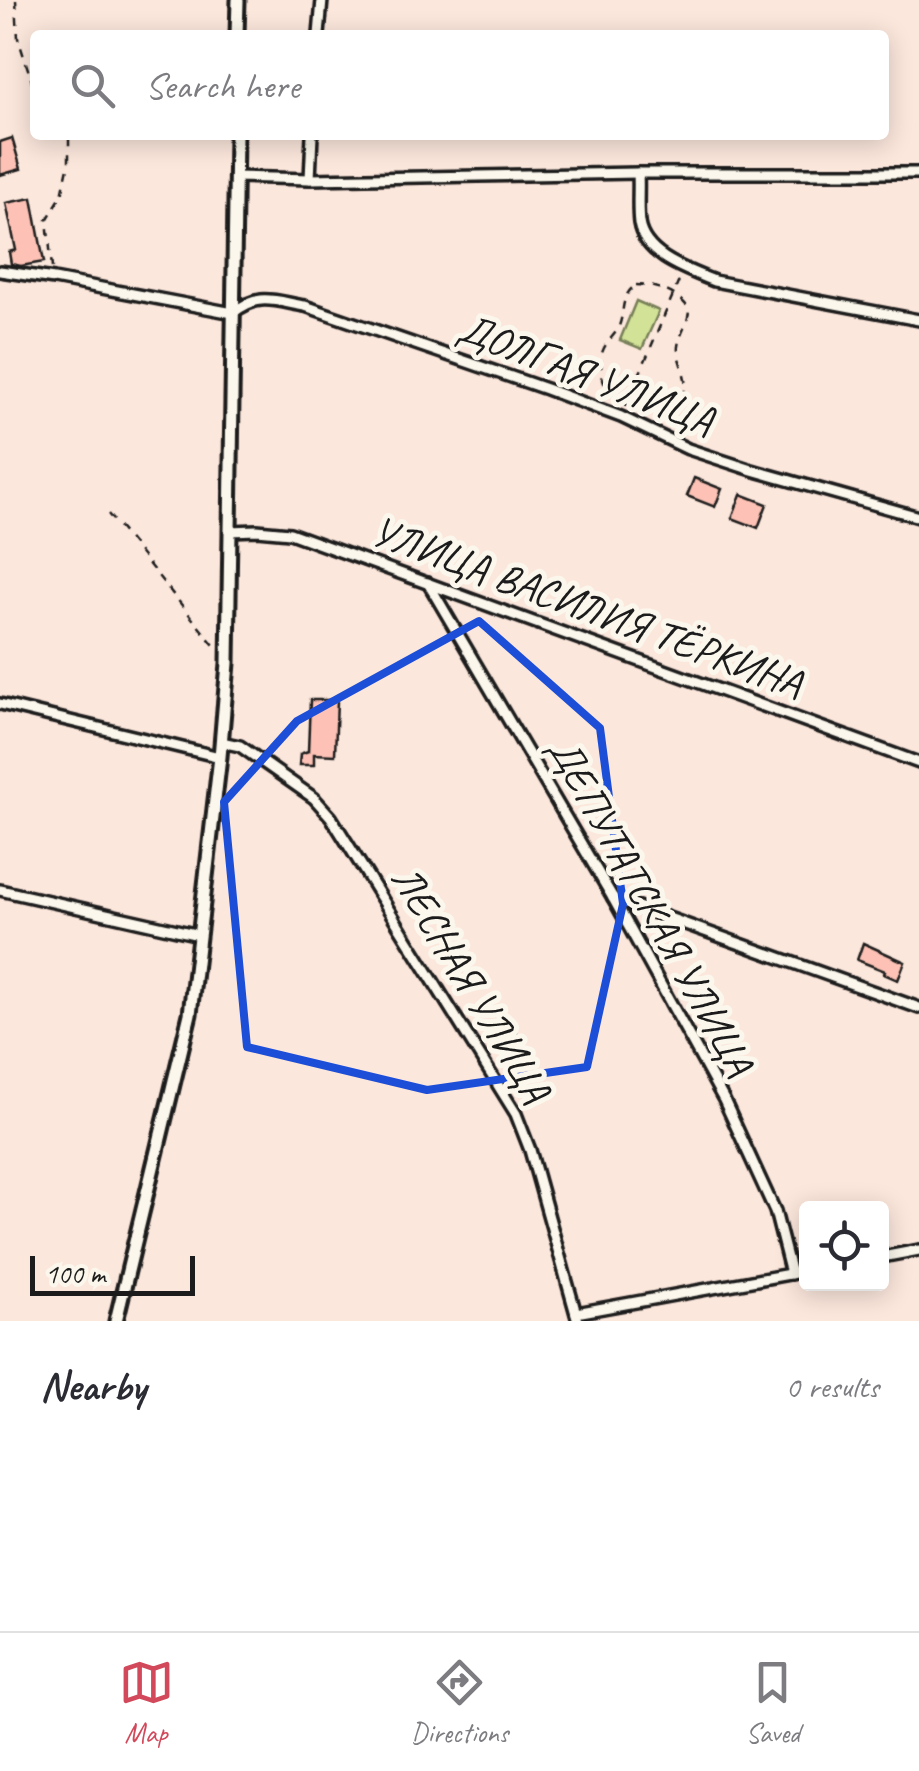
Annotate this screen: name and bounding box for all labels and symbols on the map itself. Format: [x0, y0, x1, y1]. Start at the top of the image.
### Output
street label: ДОЛГАЯ УЛИЦА [451, 301, 722, 447]
street label: УЛИЦА ВАСИЛИЯ ТЁРКИНА [364, 504, 811, 710]
street label: ДЕПУТАТСКАЯ УЛИЦА [536, 727, 767, 1085]
street label: ЛЕСНАЯ УЛИЦА [379, 856, 563, 1113]
scale bar [30, 1251, 195, 1296]

